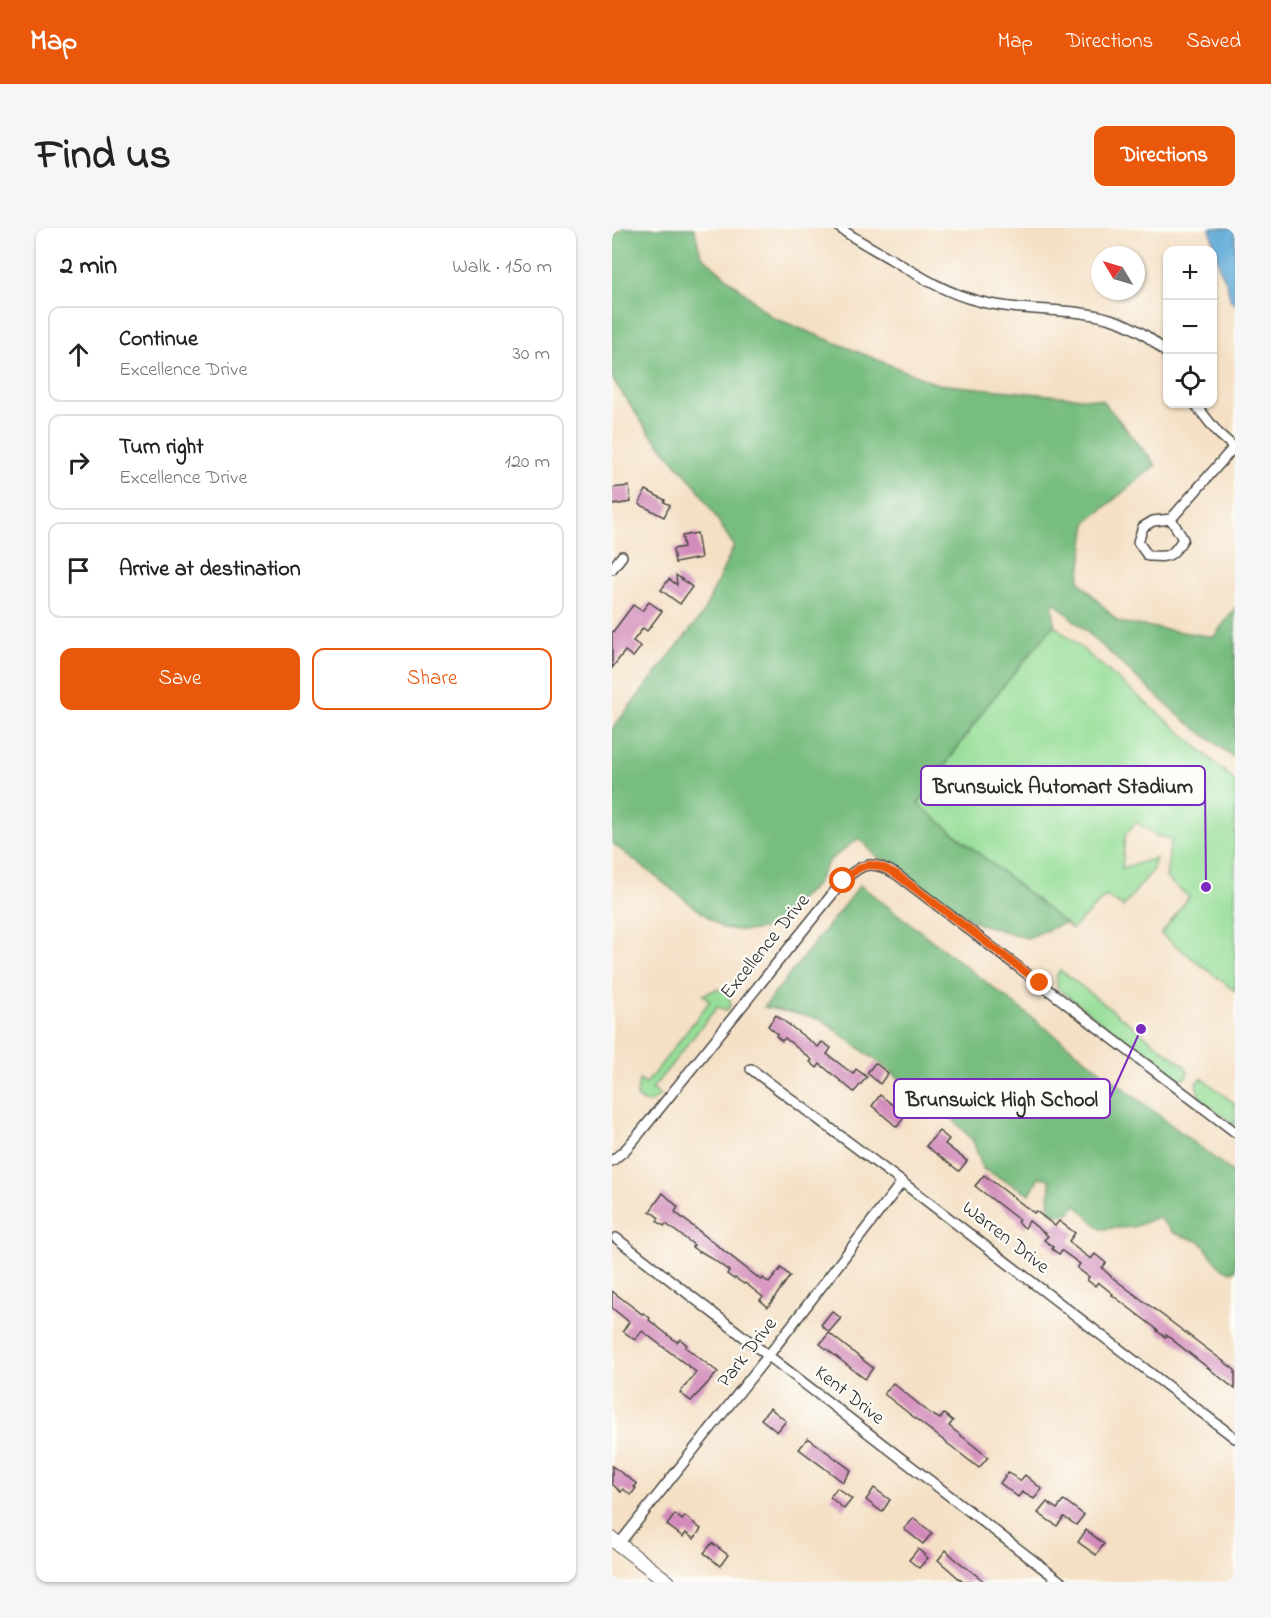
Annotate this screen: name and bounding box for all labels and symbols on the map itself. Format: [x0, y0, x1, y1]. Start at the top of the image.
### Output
north arrow [1091, 246, 1145, 300]
callout: Brunswick Automart Stadium [921, 766, 1205, 805]
text: Brunswick Automart Stadium [932, 773, 1193, 803]
route start [829, 867, 855, 893]
street label: Excellence Drive [714, 888, 818, 1006]
route end [1026, 969, 1052, 995]
callout: Brunswick High School [894, 1079, 1110, 1118]
text: Brunswick High School [905, 1086, 1099, 1118]
street label: Warren Drive [955, 1194, 1055, 1282]
street label: Park Drive [711, 1311, 785, 1395]
street label: Kent Drive [808, 1359, 890, 1433]

